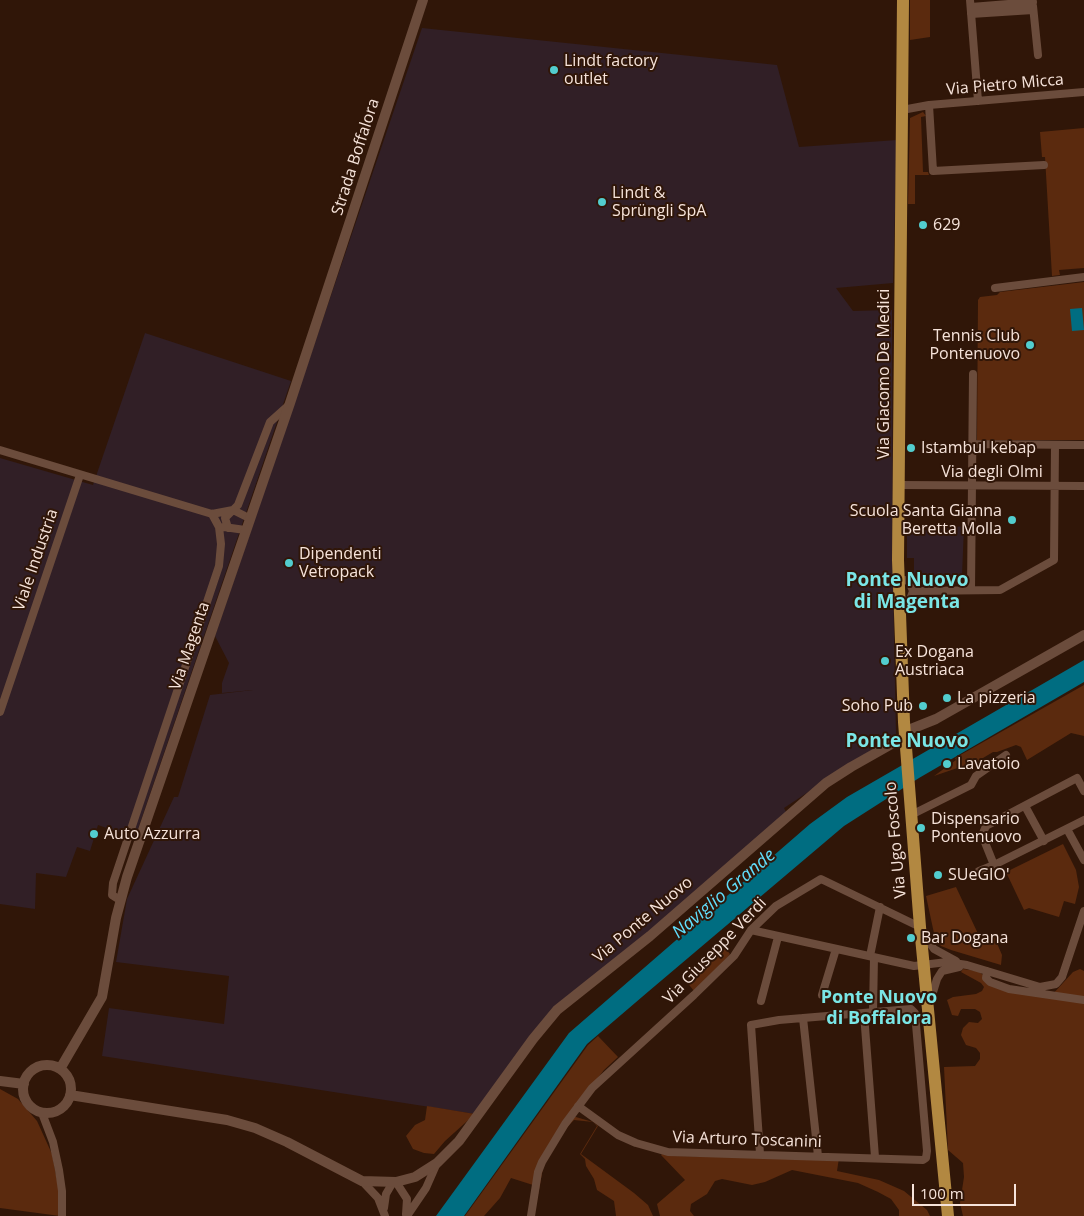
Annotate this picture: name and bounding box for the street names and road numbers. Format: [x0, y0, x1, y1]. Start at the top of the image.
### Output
street label: Via Pietro Micca [945, 70, 1065, 100]
street label: Strada Boffalora [328, 96, 384, 218]
street label: Via Giacomo De Medici [874, 289, 894, 459]
street label: Via degli Olmi [941, 462, 1043, 482]
street label: Viale Industria [10, 507, 62, 613]
street label: Via Magenta [166, 599, 214, 693]
street label: Via Ugo Foscolo [881, 781, 911, 899]
street label: Via Ponte Nuovo [589, 873, 697, 967]
street label: Via Giuseppe Verdi [659, 894, 771, 1008]
street label: Via Arturo Toscanini [672, 1128, 822, 1152]

